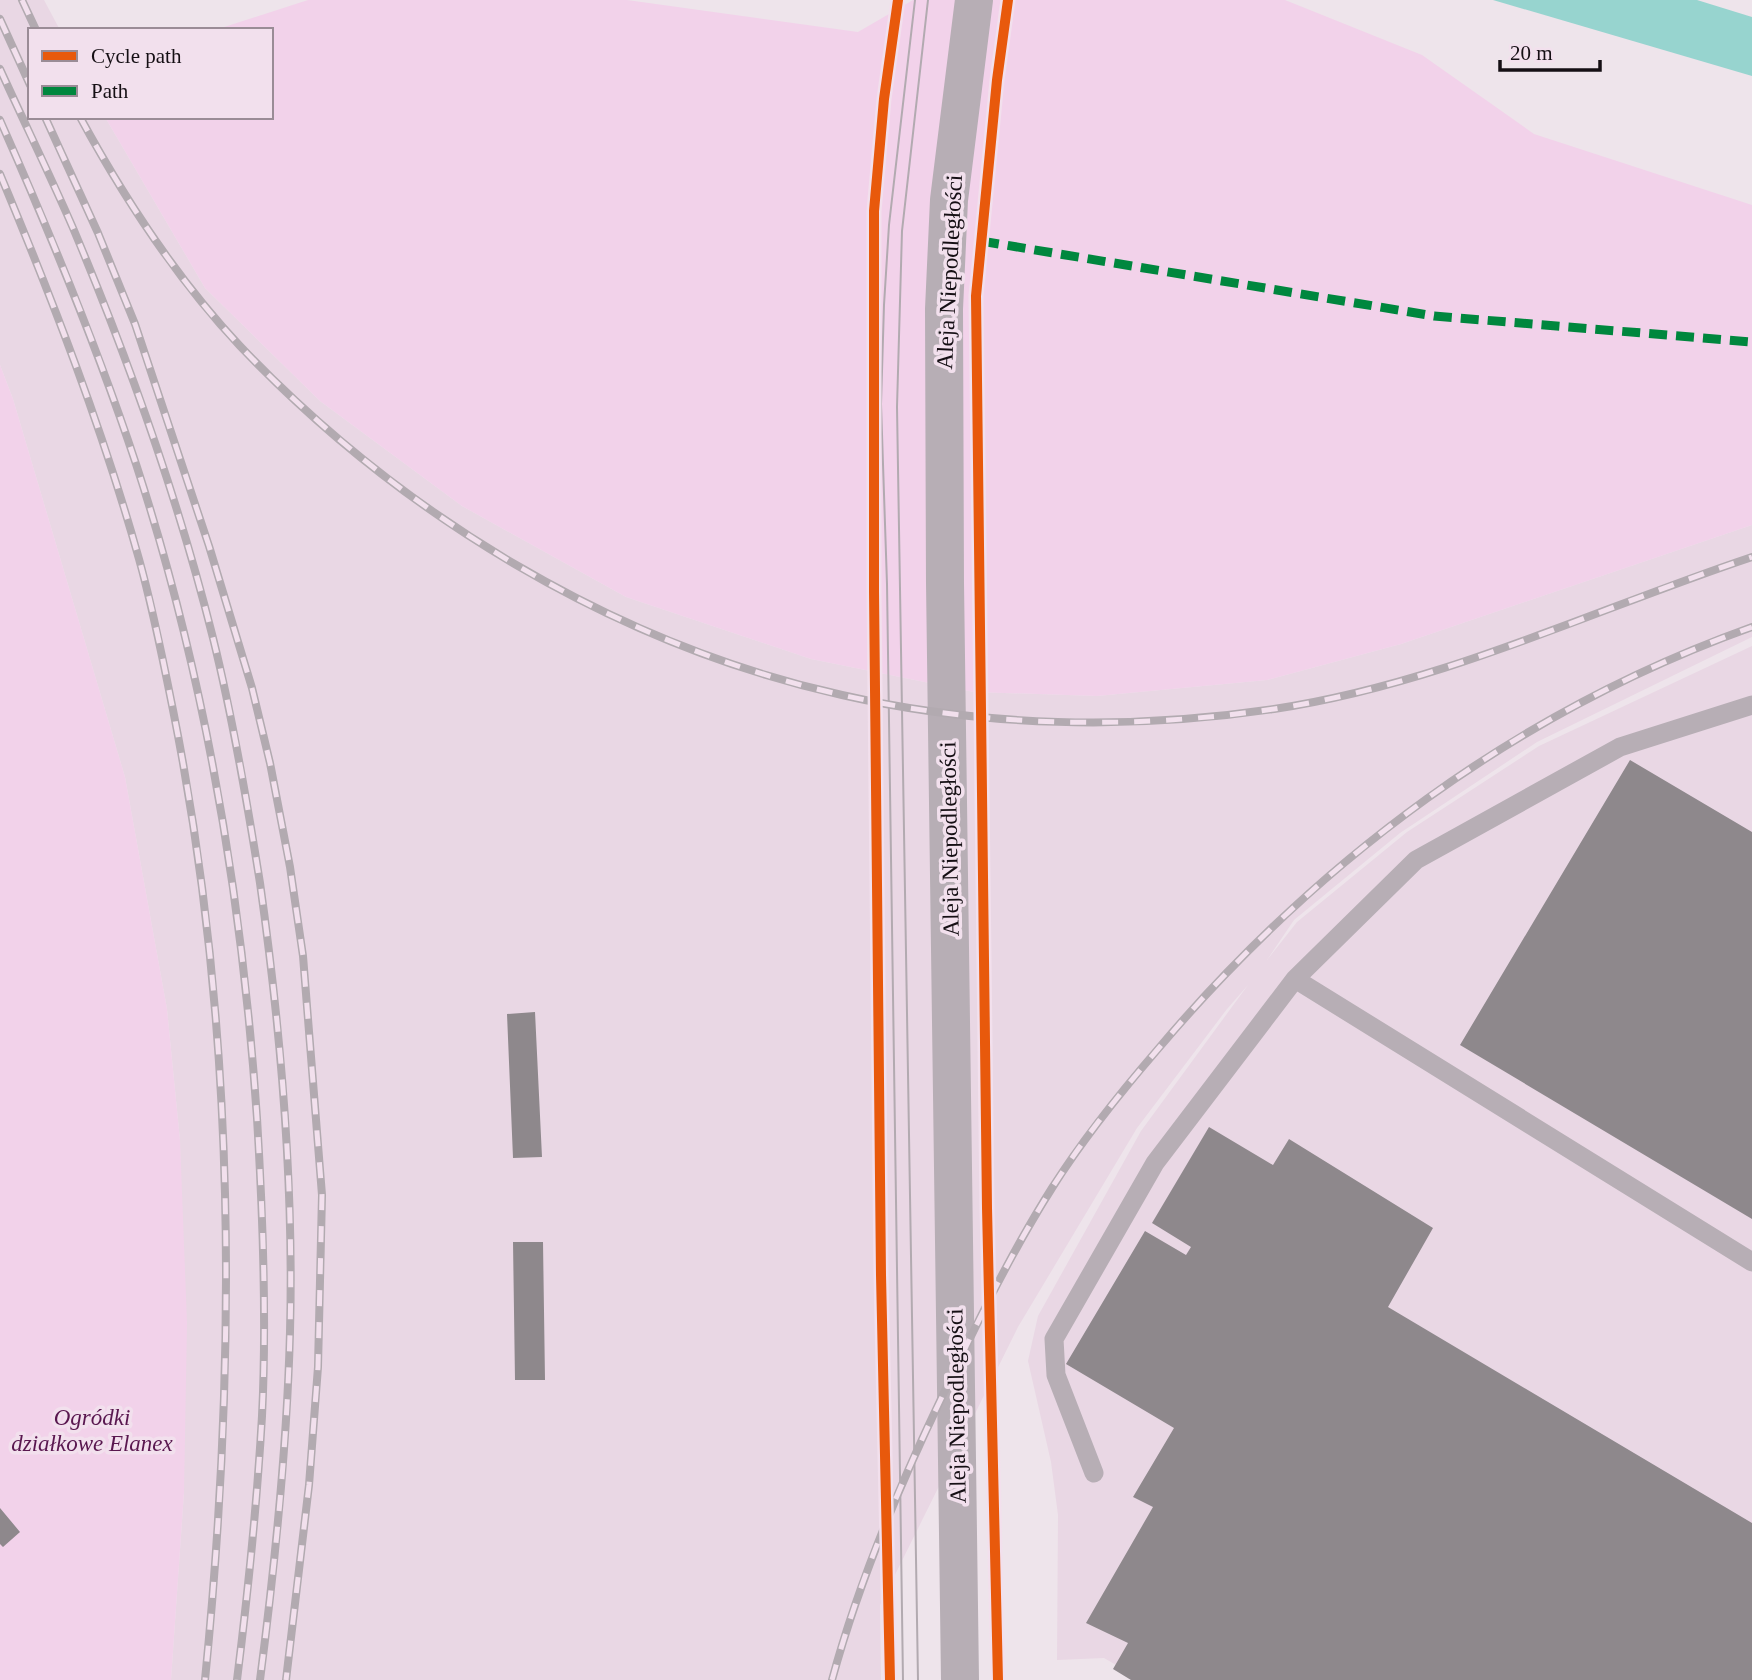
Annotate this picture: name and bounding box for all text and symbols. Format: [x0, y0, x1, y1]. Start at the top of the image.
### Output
legend [28, 28, 273, 119]
scale bar [1500, 28, 1600, 72]
text: 20 m [1510, 41, 1553, 65]
text: Cycle path [91, 44, 182, 68]
text: Path [91, 79, 129, 103]
street label: Aleja Niepodległości [932, 174, 967, 370]
street label: Aleja Niepodległości [935, 741, 964, 937]
street label: Aleja Niepodległości [942, 1308, 971, 1504]
park label: Ogródki działkowe Elanex [11, 1405, 174, 1456]

